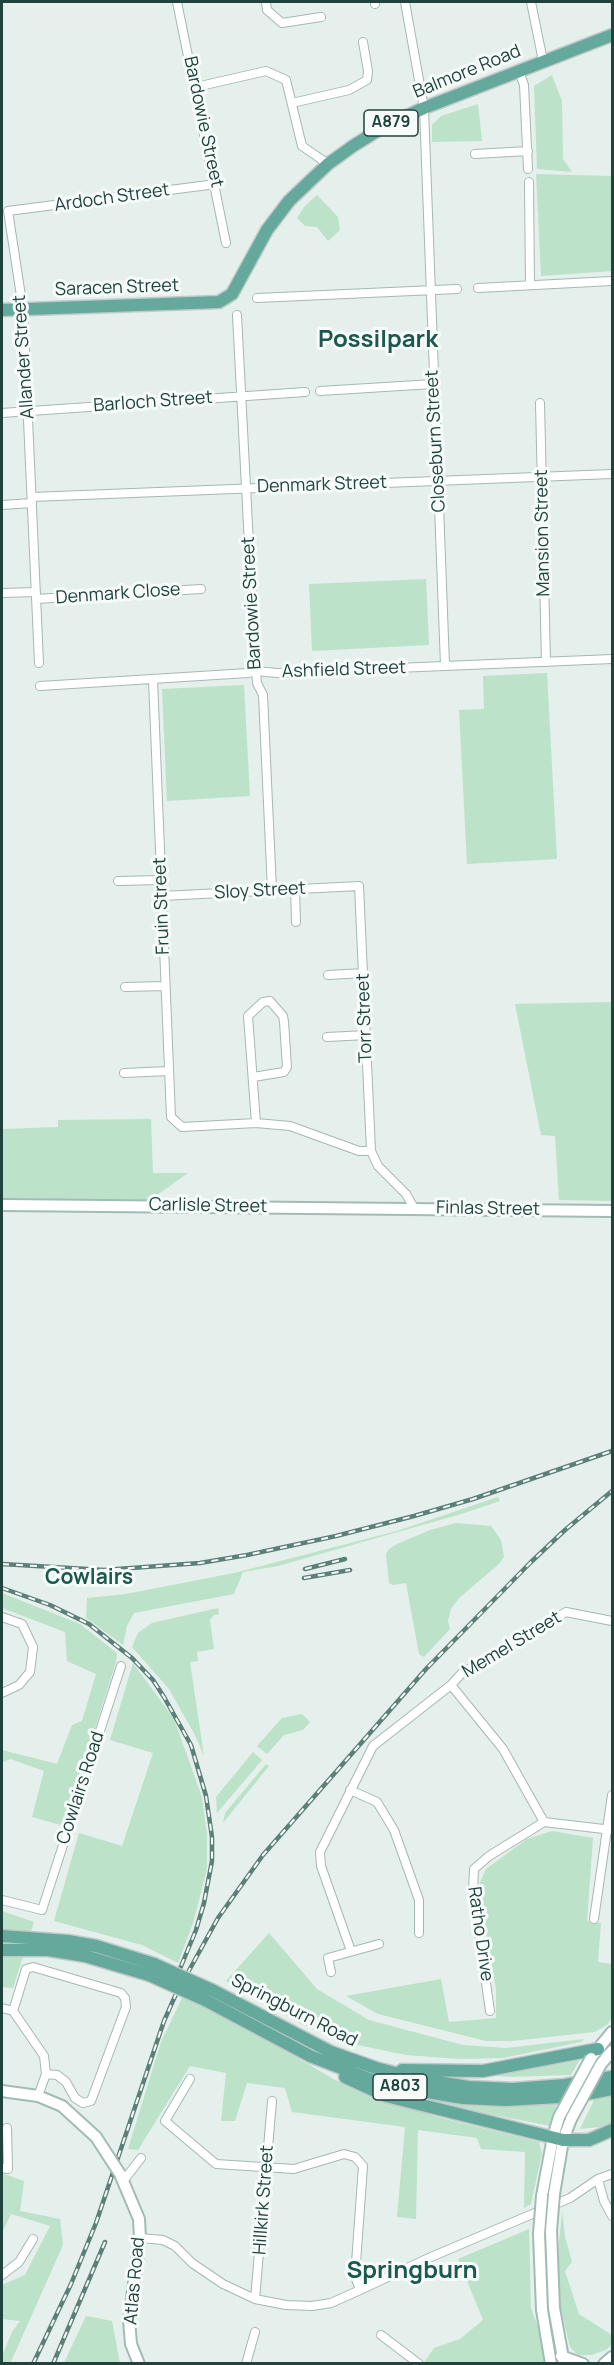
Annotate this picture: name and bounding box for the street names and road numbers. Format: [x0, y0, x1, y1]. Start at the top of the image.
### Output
street label: Balmore Road [410, 41, 524, 103]
street label: Bardowie Street [179, 55, 227, 189]
road number: A879 [364, 110, 418, 136]
street label: Ardoch Street [53, 179, 171, 217]
street label: Saracen Street [54, 275, 180, 301]
street label: Allander Street [9, 294, 39, 420]
street label: Closeburn Street [421, 369, 451, 513]
street label: Barloch Street [93, 387, 213, 417]
street label: Mansion Street [531, 469, 555, 597]
street label: Denmark Street [257, 472, 387, 498]
street label: Bardowie Street [238, 536, 266, 670]
street label: Denmark Close [55, 579, 181, 609]
street label: Ashfield Street [282, 657, 406, 683]
street label: Fruin Street [150, 857, 174, 955]
street label: Sloy Street [214, 878, 306, 904]
street label: Torr Street [353, 973, 377, 1063]
street label: Carlisle Street [149, 1194, 267, 1218]
street label: Finlas Street [436, 1197, 540, 1221]
street label: Memel Street [459, 1607, 565, 1683]
street label: Cowlairs Road [53, 1729, 109, 1847]
street label: Ratho Drive [463, 1885, 497, 1983]
street label: Springburn Road [227, 1970, 361, 2052]
road number: A803 [373, 2074, 427, 2100]
street label: Hillkirk Street [249, 2144, 279, 2256]
street label: Atlas Road [120, 2236, 150, 2326]

